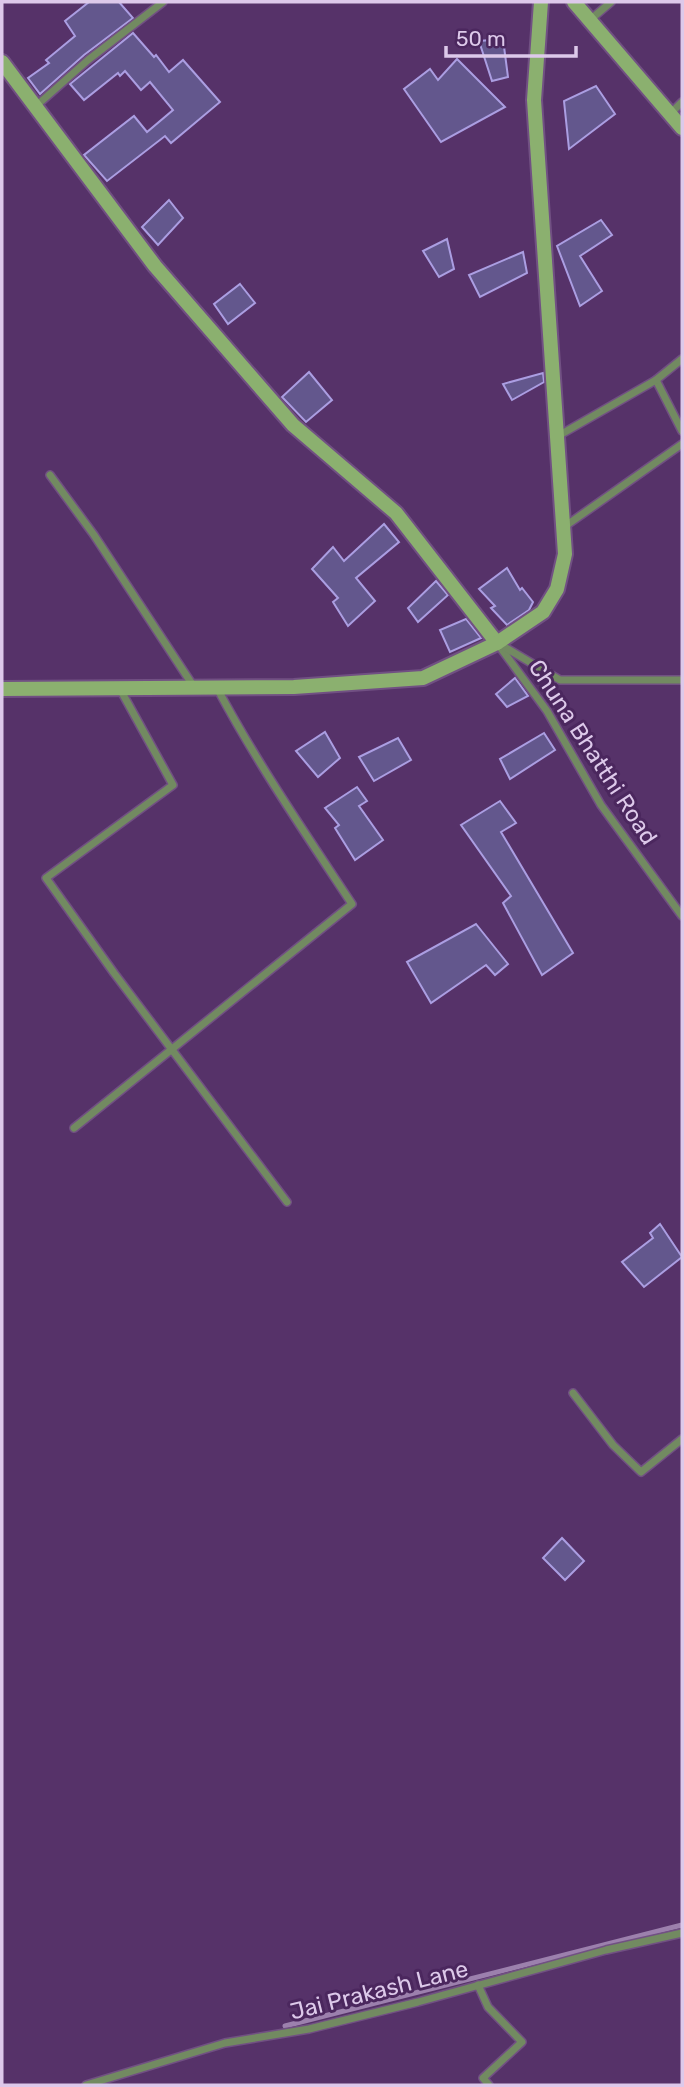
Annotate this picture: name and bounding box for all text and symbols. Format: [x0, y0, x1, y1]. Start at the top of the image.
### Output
scale bar [446, 14, 576, 58]
text: 50 m [456, 26, 506, 51]
street label: Chuna Bhatthi Road [523, 654, 663, 850]
street label: Jai Prakash Lane [287, 1954, 471, 2026]

